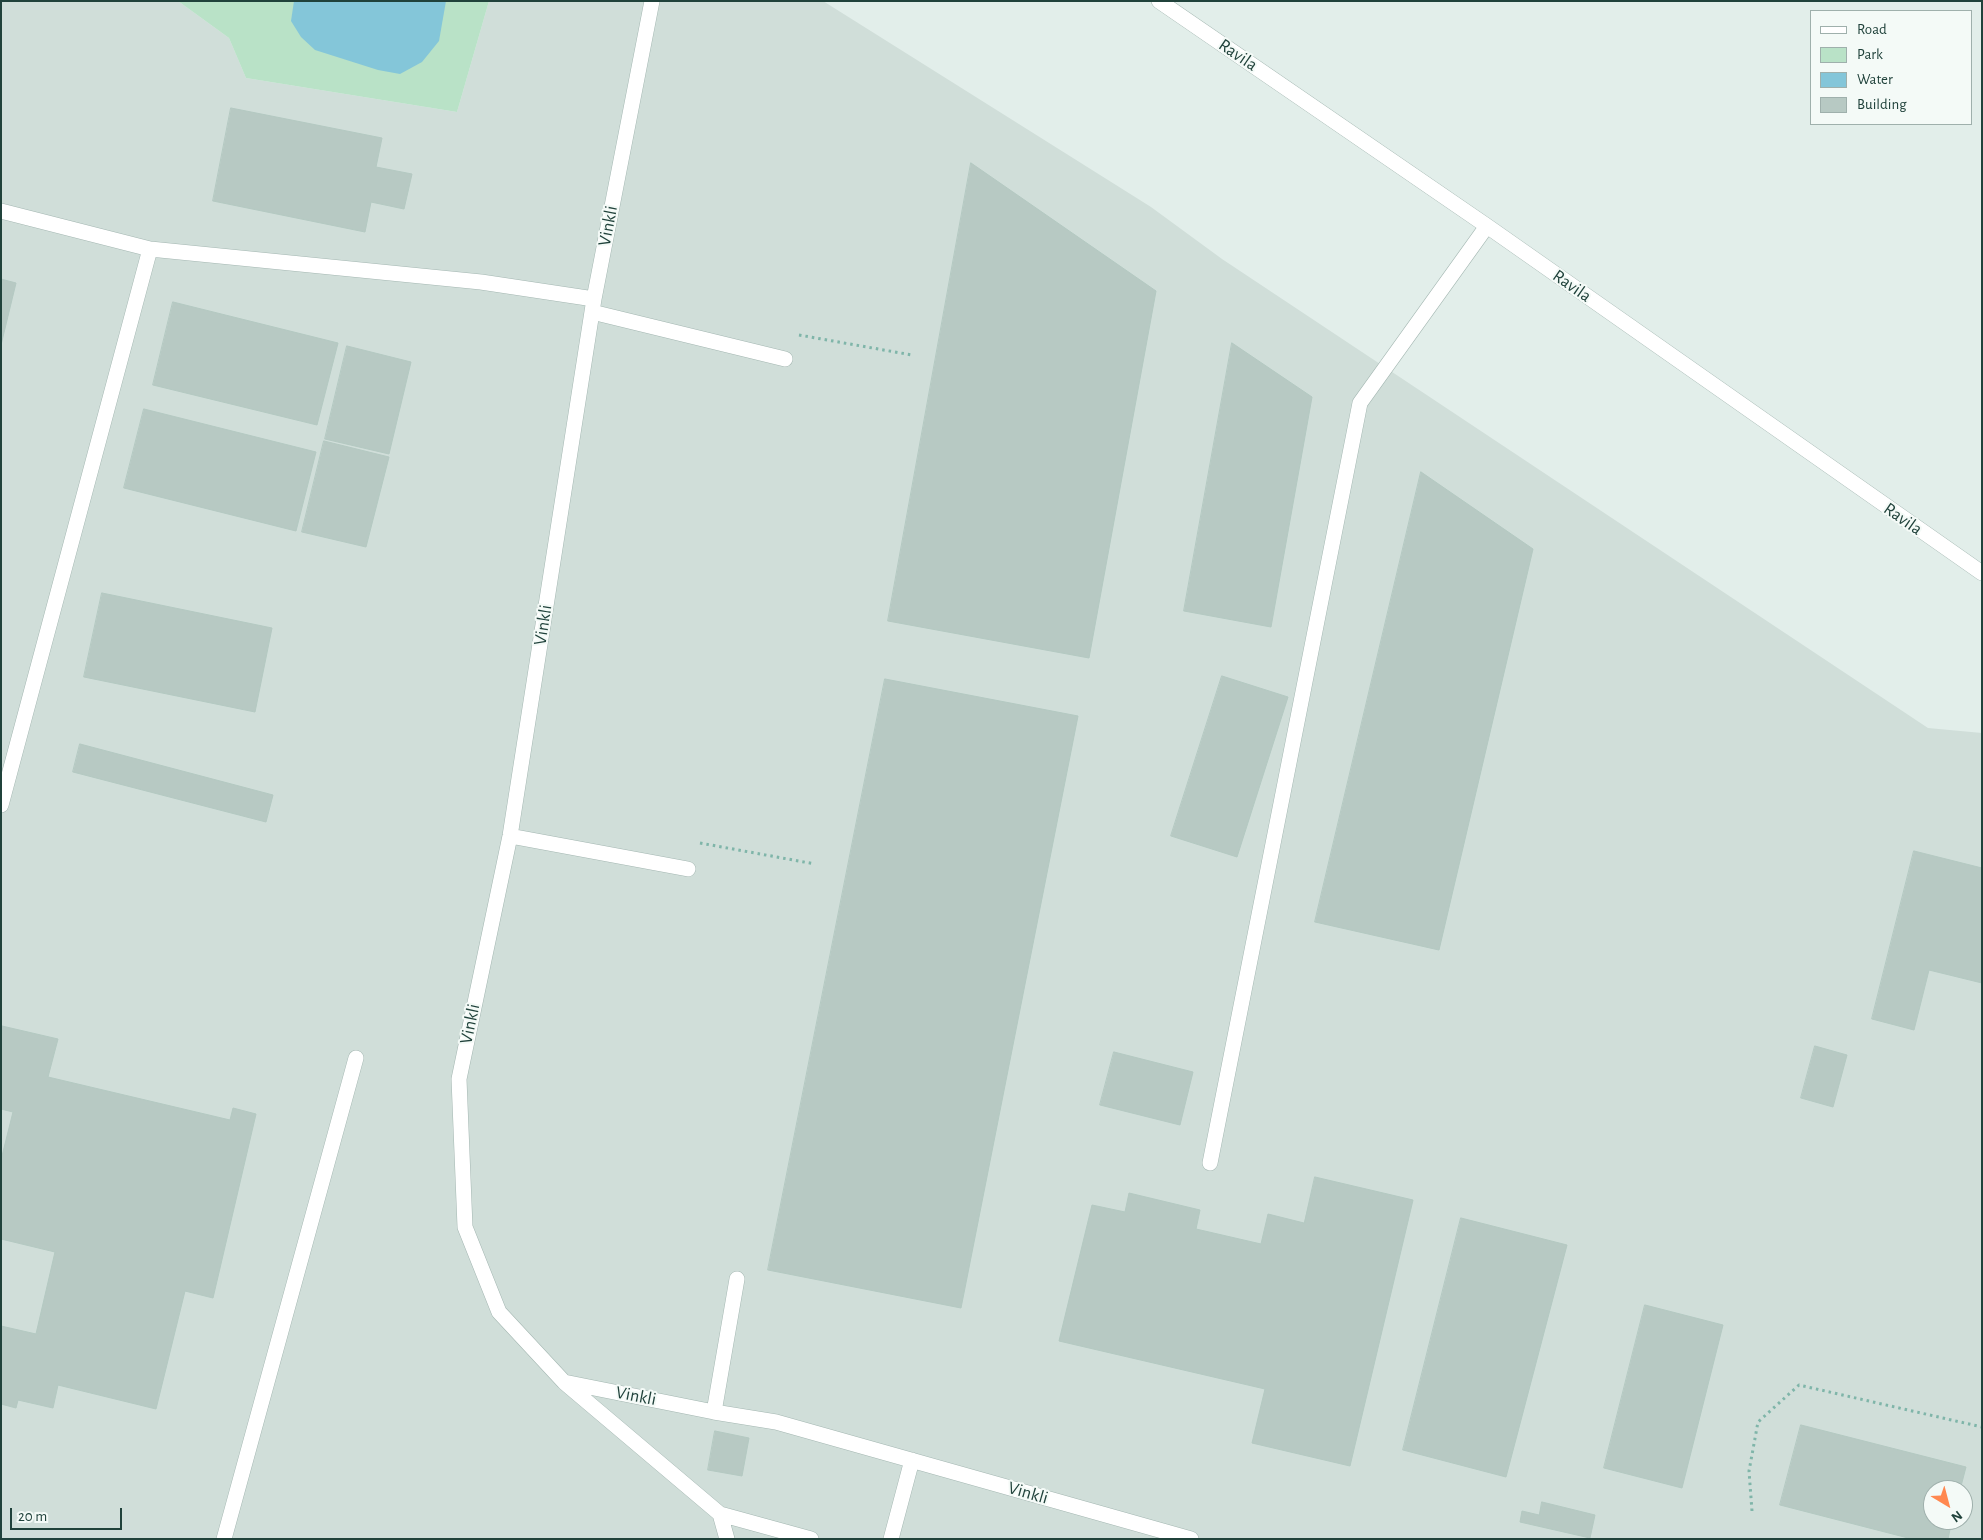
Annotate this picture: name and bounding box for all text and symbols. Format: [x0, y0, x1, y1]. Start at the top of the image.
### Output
legend [1810, 10, 1973, 125]
text: Road [1857, 22, 1887, 37]
street label: Ravila [1214, 34, 1262, 76]
text: Park [1857, 47, 1883, 62]
text: Water [1857, 72, 1893, 87]
text: Building [1857, 97, 1907, 112]
street label: Vinkli [594, 204, 622, 248]
street label: Ravila [1548, 265, 1596, 307]
street label: Ravila [1879, 498, 1927, 540]
street label: Vinkli [529, 603, 557, 647]
street label: Vinkli [455, 1002, 485, 1046]
street label: Vinkli [614, 1382, 658, 1410]
street label: Vinkli [1005, 1477, 1051, 1509]
north arrow [1923, 1480, 1973, 1530]
scale bar [12, 1498, 125, 1530]
text: N [1948, 1508, 1965, 1525]
text: 20 m [18, 1509, 47, 1524]

